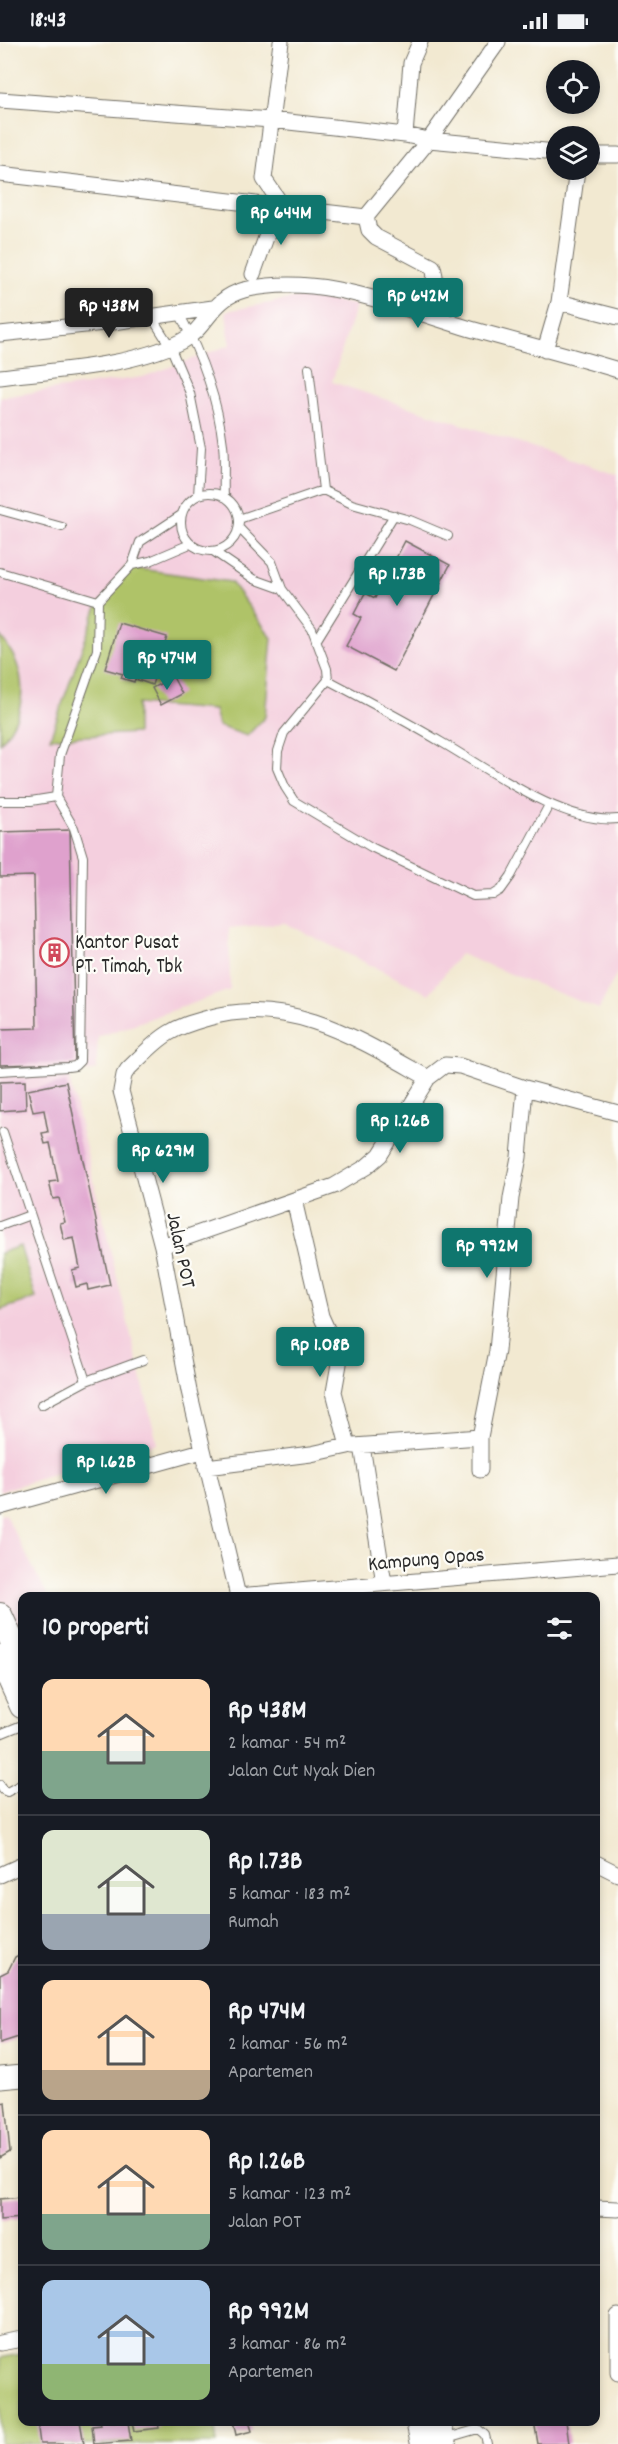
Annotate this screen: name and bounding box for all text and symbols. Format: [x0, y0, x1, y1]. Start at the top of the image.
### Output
text: 18:43 [30, 6, 66, 37]
map controls [546, 60, 600, 180]
button: locate [546, 60, 600, 114]
button: layers [546, 126, 600, 180]
pin: Rp 644M [226, 195, 336, 246]
text: Rp 644M [250, 200, 312, 228]
pin: Rp 642M [363, 278, 473, 329]
text: Rp 642M [387, 283, 449, 311]
pin: Rp 438M [54, 288, 164, 339]
text: Rp 438M [79, 293, 139, 321]
pin: Rp 1.73B [335, 556, 459, 607]
text: Rp 1.73B [368, 561, 426, 589]
pin: Rp 474M [112, 640, 222, 691]
text: Rp 474M [137, 645, 197, 673]
place label: Kantor Pusat PT. Timah, Tbk [75, 929, 182, 983]
building icon: Kantor Pusat PT. Timah, Tbk [38, 937, 70, 969]
pin: Rp 1.26B [338, 1103, 462, 1154]
text: Rp 1.26B [370, 1108, 430, 1136]
pin: Rp 629M [108, 1133, 218, 1184]
text: Rp 629M [132, 1138, 194, 1166]
street label: Jalan POT [156, 1210, 202, 1292]
pin: Rp 992M [432, 1228, 542, 1279]
text: Rp 992M [456, 1233, 518, 1261]
pin: Rp 1.08B [258, 1327, 382, 1378]
text: Rp 1.08B [290, 1332, 350, 1360]
pin: Rp 1.62B [44, 1444, 168, 1495]
text: Rp 1.62B [76, 1449, 136, 1477]
street label: Kampung Opas [367, 1541, 486, 1581]
text: 10 properti [42, 1610, 148, 1647]
icon: filters [543, 1612, 576, 1645]
text: Rp 438M [228, 1693, 307, 1730]
icon: home [90, 1703, 162, 1775]
text: 2 kamar · 54 m² [228, 1730, 346, 1758]
text: Jalan Cut Nyak Dien [228, 1758, 375, 1786]
text: Rp 1.73B [228, 1844, 302, 1881]
icon: home [90, 1854, 162, 1926]
text: 5 kamar · 183 m² [228, 1881, 351, 1909]
text: Rumah [228, 1909, 279, 1937]
text: Rp 474M [228, 1994, 305, 2031]
icon: home [90, 2004, 162, 2076]
text: 2 kamar · 56 m² [228, 2031, 348, 2059]
text: Apartemen [228, 2059, 313, 2087]
text: Rp 1.26B [228, 2144, 305, 2181]
icon: home [90, 2154, 162, 2226]
text: 5 kamar · 123 m² [228, 2181, 351, 2209]
text: Jalan POT [228, 2209, 301, 2237]
text: Rp 992M [228, 2294, 309, 2331]
icon: home [90, 2304, 162, 2376]
text: 3 kamar · 86 m² [228, 2331, 347, 2359]
text: Apartemen [228, 2359, 313, 2387]

